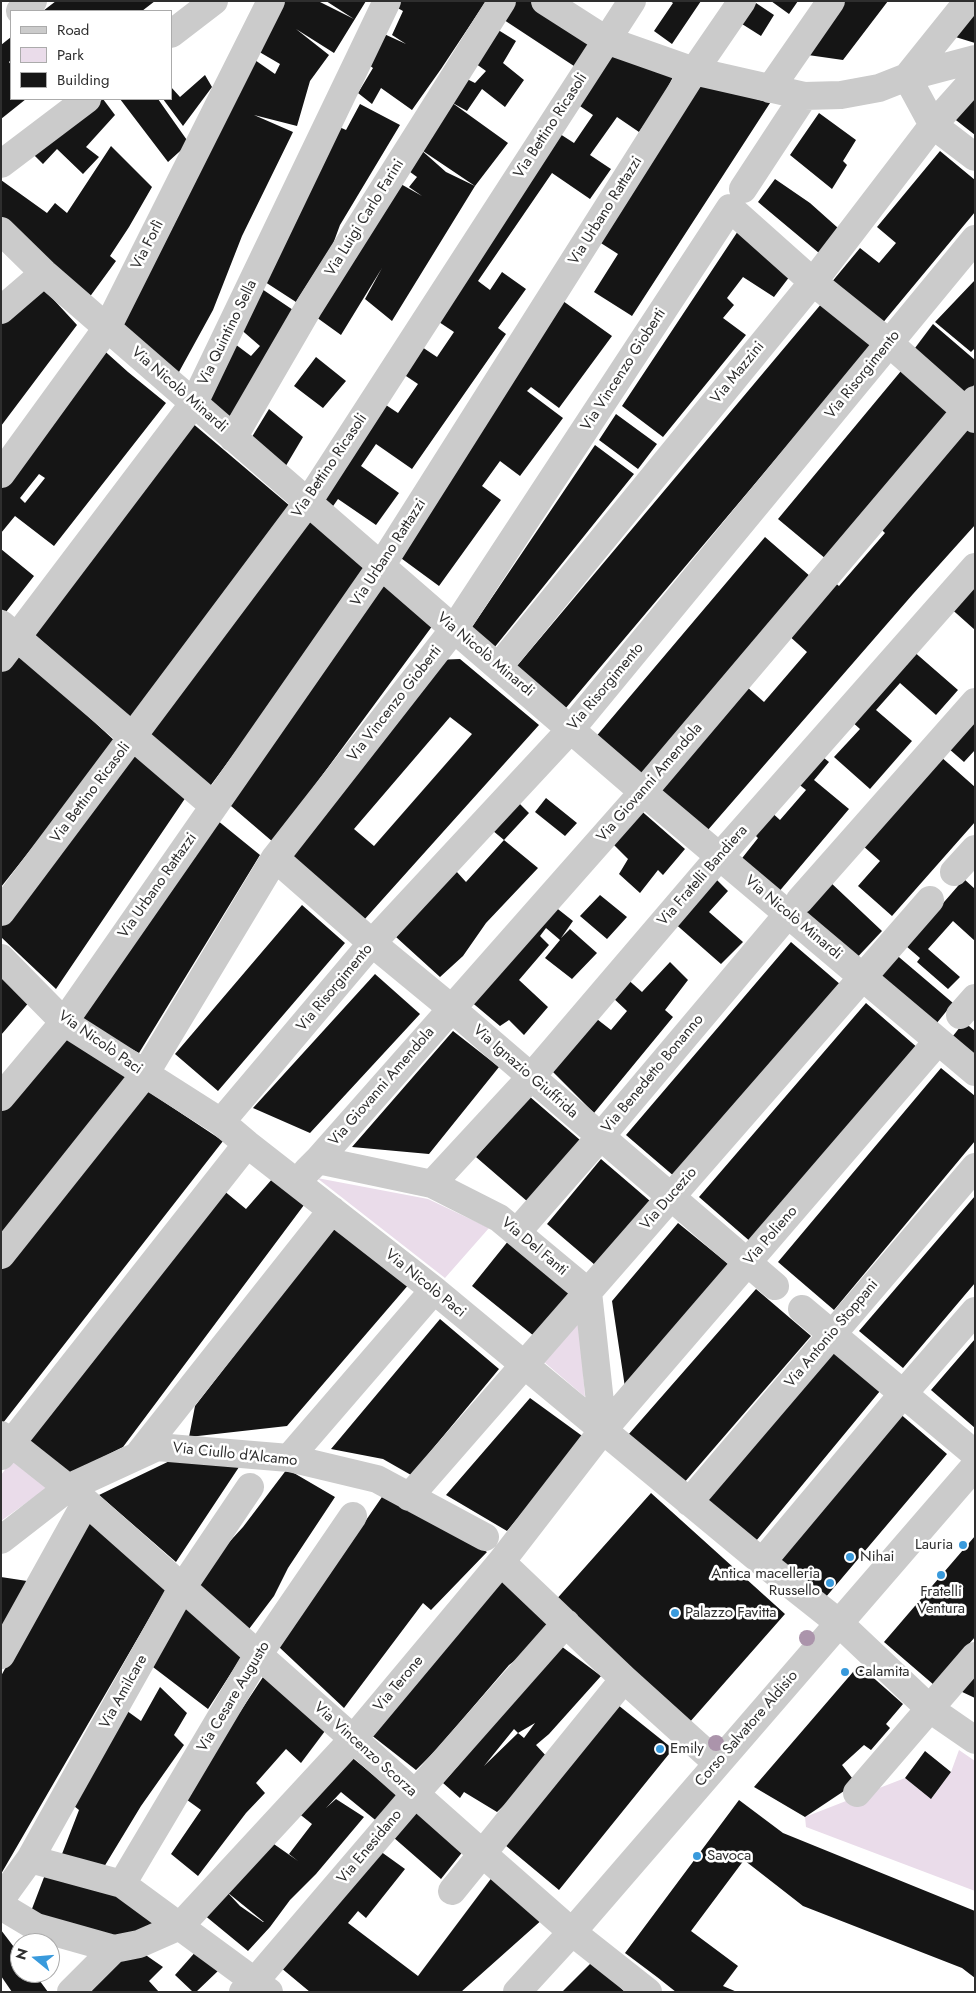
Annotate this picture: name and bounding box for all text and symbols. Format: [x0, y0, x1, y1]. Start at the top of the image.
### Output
legend [10, 10, 172, 100]
text: Road [57, 19, 89, 41]
text: Park [57, 44, 84, 66]
text: Building [57, 69, 109, 91]
street label: Via Bettino Ricasoli [510, 70, 592, 182]
street label: Via Urbano Rattazzi [565, 153, 647, 269]
street label: Via Luigi Carlo Farini [322, 156, 408, 280]
street label: Via Forlì [128, 217, 168, 273]
street label: Via Quintino Sella [195, 277, 261, 389]
street label: Via Vincenzo Gioberti [578, 306, 670, 434]
street label: Via Risorgimento [822, 327, 904, 423]
street label: Via Mazzini [707, 338, 769, 408]
street label: Via Nicolò Minardi [127, 343, 231, 437]
street label: Via Bettino Ricasoli [289, 411, 371, 521]
street label: Via Urbano Rattazzi [348, 496, 430, 610]
street label: Via Nicolò Minardi [433, 609, 537, 701]
street label: Via Risorgimento [564, 640, 648, 734]
street label: Via Vincenzo Gioberti [344, 643, 446, 765]
street label: Via Giovanni Amendola [593, 720, 707, 846]
street label: Via Bettino Ricasoli [47, 739, 135, 847]
street label: Via Fratelli Bandiera [654, 822, 752, 930]
street label: Via Urbano Rattazzi [115, 830, 201, 942]
street label: Via Nicolò Minardi [741, 872, 845, 964]
street label: Via Risorgimento [293, 941, 377, 1035]
street label: Via Nicolò Paci [54, 1007, 146, 1079]
street label: Via Benedetto Bonanno [598, 1011, 708, 1137]
street label: Via Ignazio Giuffrida [469, 1022, 581, 1122]
street label: Via Giovanni Amendola [325, 1024, 439, 1150]
street label: Via Ducezio [637, 1164, 701, 1234]
street label: Via Polieno [740, 1203, 802, 1269]
street label: Via Del Fanti [497, 1214, 571, 1280]
street label: Via Nicolò Paci [381, 1246, 469, 1322]
street label: Via Antonio Stoppani [782, 1276, 882, 1392]
street label: Via Ciullo d'Alcamo [172, 1439, 298, 1471]
place label: Lauria [915, 1536, 953, 1554]
marker: Lauria [957, 1539, 969, 1551]
place label: Nihai [860, 1548, 895, 1566]
marker: Nihai [844, 1551, 856, 1563]
place label: Antica macelleria Russello [711, 1565, 820, 1600]
marker: Fratelli Ventura [935, 1569, 947, 1581]
marker: Antica macelleria Russello [824, 1577, 836, 1589]
place label: Fratelli Ventura [917, 1583, 965, 1618]
place label: Palazzo Favitta [685, 1604, 776, 1622]
marker: Palazzo Favitta [669, 1607, 681, 1619]
street label: Via Cesare Augusto [194, 1639, 274, 1755]
street label: Via Amilcare [96, 1652, 152, 1732]
street label: Via Terone [370, 1652, 428, 1716]
place label: Calamita [855, 1663, 910, 1681]
marker: Calamita [839, 1666, 851, 1678]
street label: Corso Salvatore Aldisio [692, 1667, 802, 1791]
street label: Via Vincenzo Scorza [310, 1699, 420, 1801]
place label: Emily [670, 1740, 704, 1758]
marker: Emily [654, 1743, 666, 1755]
street label: Via Enesidano [334, 1806, 406, 1888]
place label: Savoca [707, 1847, 751, 1865]
marker: Savoca [691, 1850, 703, 1862]
north arrow [10, 1933, 60, 1983]
text: N [10, 1946, 33, 1962]

